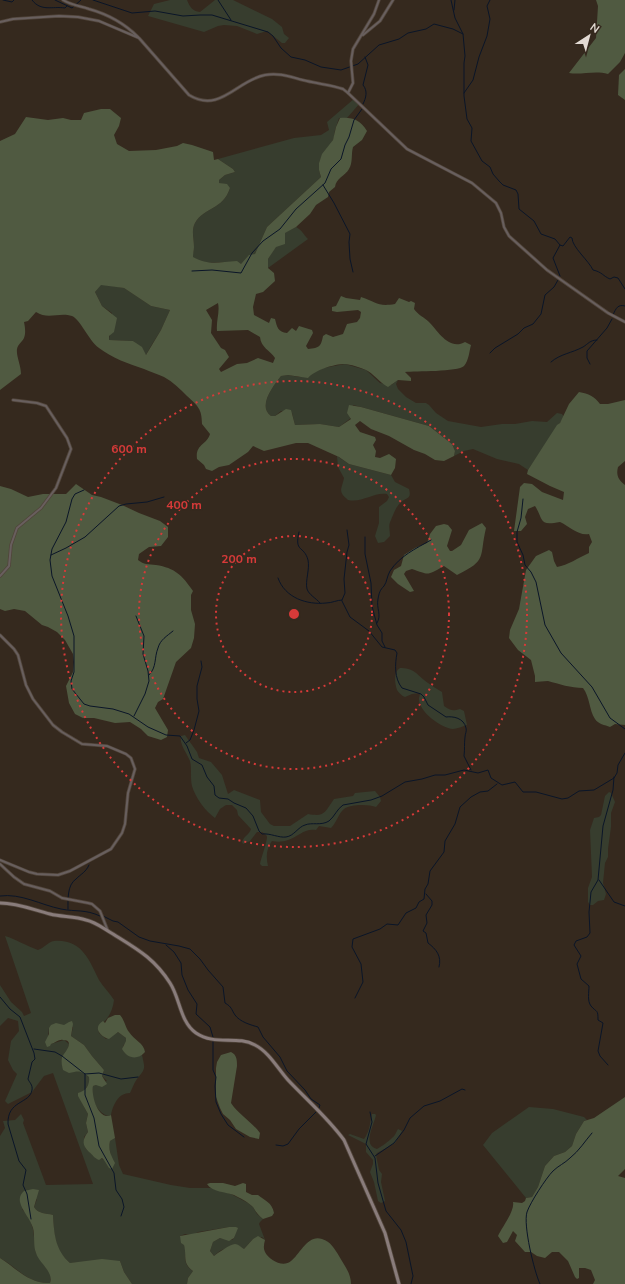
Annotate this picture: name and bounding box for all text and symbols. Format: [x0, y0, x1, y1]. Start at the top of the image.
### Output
north arrow [569, 16, 609, 56]
text: N [587, 20, 602, 37]
text: 600 m [111, 441, 147, 457]
text: 400 m [166, 497, 202, 513]
text: 200 m [221, 551, 257, 567]
centre of rings [287, 607, 301, 621]

